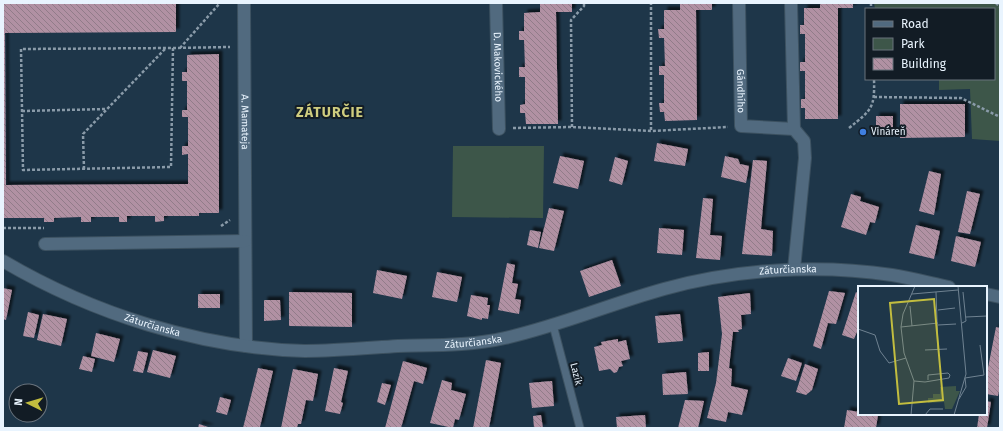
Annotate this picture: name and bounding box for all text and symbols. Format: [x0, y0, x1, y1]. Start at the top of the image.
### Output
legend [865, 8, 995, 80]
text: Road [901, 17, 929, 31]
street label: D. Makovického [491, 32, 504, 102]
text: Park [901, 37, 925, 51]
text: Building [901, 57, 947, 71]
street label: Gándhího [734, 69, 748, 113]
street label: A. Mamateja [239, 94, 251, 150]
district label: ZÁTURČIE [296, 103, 364, 121]
place label: Vináreň [871, 126, 906, 138]
marker: Vináreň [858, 127, 868, 137]
street label: Záturčianska [759, 263, 817, 278]
inset map [858, 286, 987, 415]
street label: Záturčianska [123, 311, 181, 339]
street label: Záturčianska [444, 333, 503, 351]
street label: Lazík [567, 361, 586, 387]
north arrow [8, 383, 48, 423]
text: N [12, 398, 25, 406]

